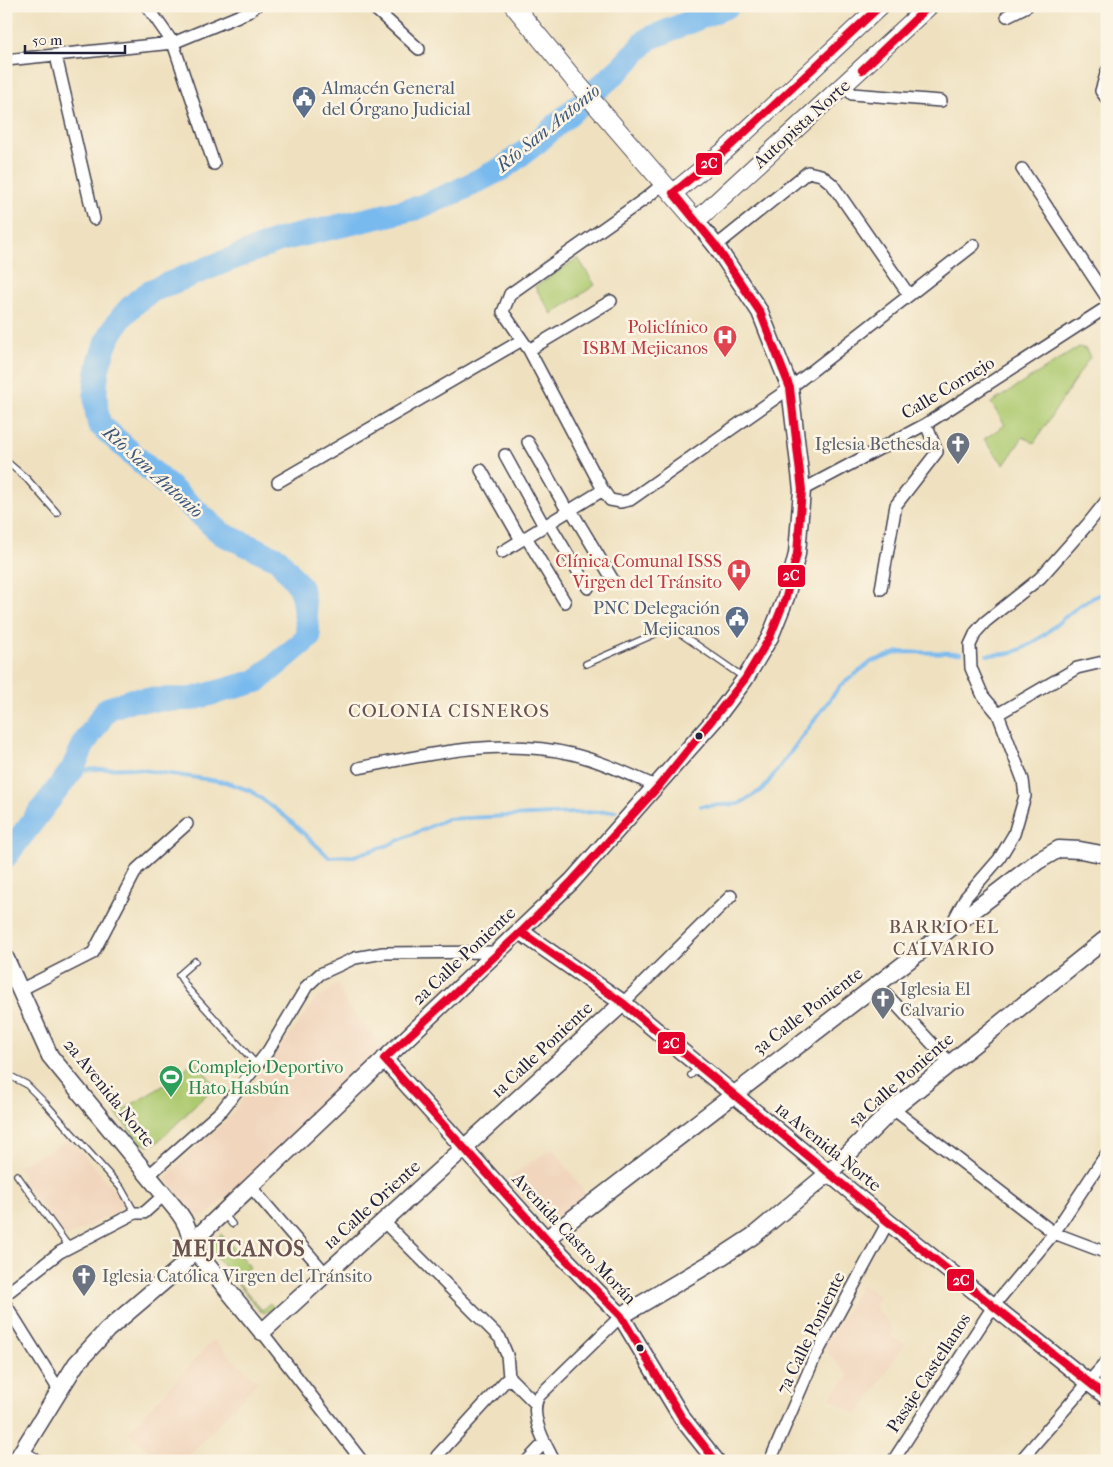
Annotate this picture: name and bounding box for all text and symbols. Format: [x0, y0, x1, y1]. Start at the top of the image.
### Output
scale bar [25, 22, 125, 54]
text: 50 m [32, 31, 63, 49]
street label: Autopista Norte [749, 75, 855, 174]
place label: Almacén General del Órgano Judicial [321, 78, 471, 120]
water label: Río San Antonio [490, 79, 604, 178]
public building icon: Almacén General del Órgano Judicial [291, 85, 317, 119]
line badge: 2C [695, 152, 723, 176]
text: 2C [701, 155, 717, 172]
place label: Policlínico ISBM Mejicanos [582, 317, 708, 359]
hospital icon: Policlínico ISBM Mejicanos [712, 324, 738, 358]
street label: Calle Cornejo [898, 352, 998, 424]
water label: Río San Antonio [97, 420, 208, 523]
church icon: Iglesia Bethesda [945, 431, 971, 465]
place label: Iglesia Bethesda [815, 434, 941, 455]
place label: Clínica Comunal ISSS Virgen del Tránsito [555, 551, 722, 593]
hospital icon: Clínica Comunal ISSS Virgen del Tránsito [726, 558, 752, 592]
line badge: 2C [777, 564, 806, 588]
text: 2C [783, 567, 799, 584]
place label: PNC Delegación Mejicanos [593, 598, 721, 640]
public building icon: PNC Delegación Mejicanos [724, 605, 750, 639]
district label: COLONIA CISNEROS [348, 700, 550, 722]
unlabelled marker [694, 731, 704, 741]
street label: 2a Calle Poniente [408, 903, 520, 1009]
district label: BARRIO EL CALVARIO [889, 916, 999, 960]
street label: 3a Calle Poniente [749, 963, 867, 1059]
place label: Iglesia El Calvario [900, 979, 970, 1021]
church icon: Iglesia El Calvario [870, 986, 896, 1020]
street label: 1a Calle Poniente [487, 997, 597, 1102]
street label: 5a Calle Poniente [844, 1029, 958, 1131]
line badge: 2C [657, 1031, 686, 1055]
street label: 2a Avenida Norte [59, 1035, 159, 1151]
text: 2C [663, 1035, 679, 1052]
place label: Complejo Deportivo Hato Hasbún [188, 1057, 343, 1099]
sports icon: Complejo Deportivo Hato Hasbún [158, 1064, 184, 1098]
street label: 1a Avenida Norte [771, 1098, 885, 1196]
street label: 1a Calle Oriente [319, 1156, 425, 1254]
street label: Avenida Castro Morán [507, 1168, 641, 1310]
district label: MEJICANOS [171, 1236, 306, 1262]
church icon: Iglesia Católica Virgen del Tránsito [71, 1263, 97, 1297]
place label: Iglesia Católica Virgen del Tránsito [102, 1266, 372, 1287]
street label: 7a Calle Poniente [772, 1268, 850, 1398]
line badge: 2C [946, 1268, 975, 1292]
text: 2C [953, 1272, 969, 1289]
street label: Pasaje Castellanos [883, 1309, 976, 1437]
unlabelled marker [635, 1343, 645, 1353]

